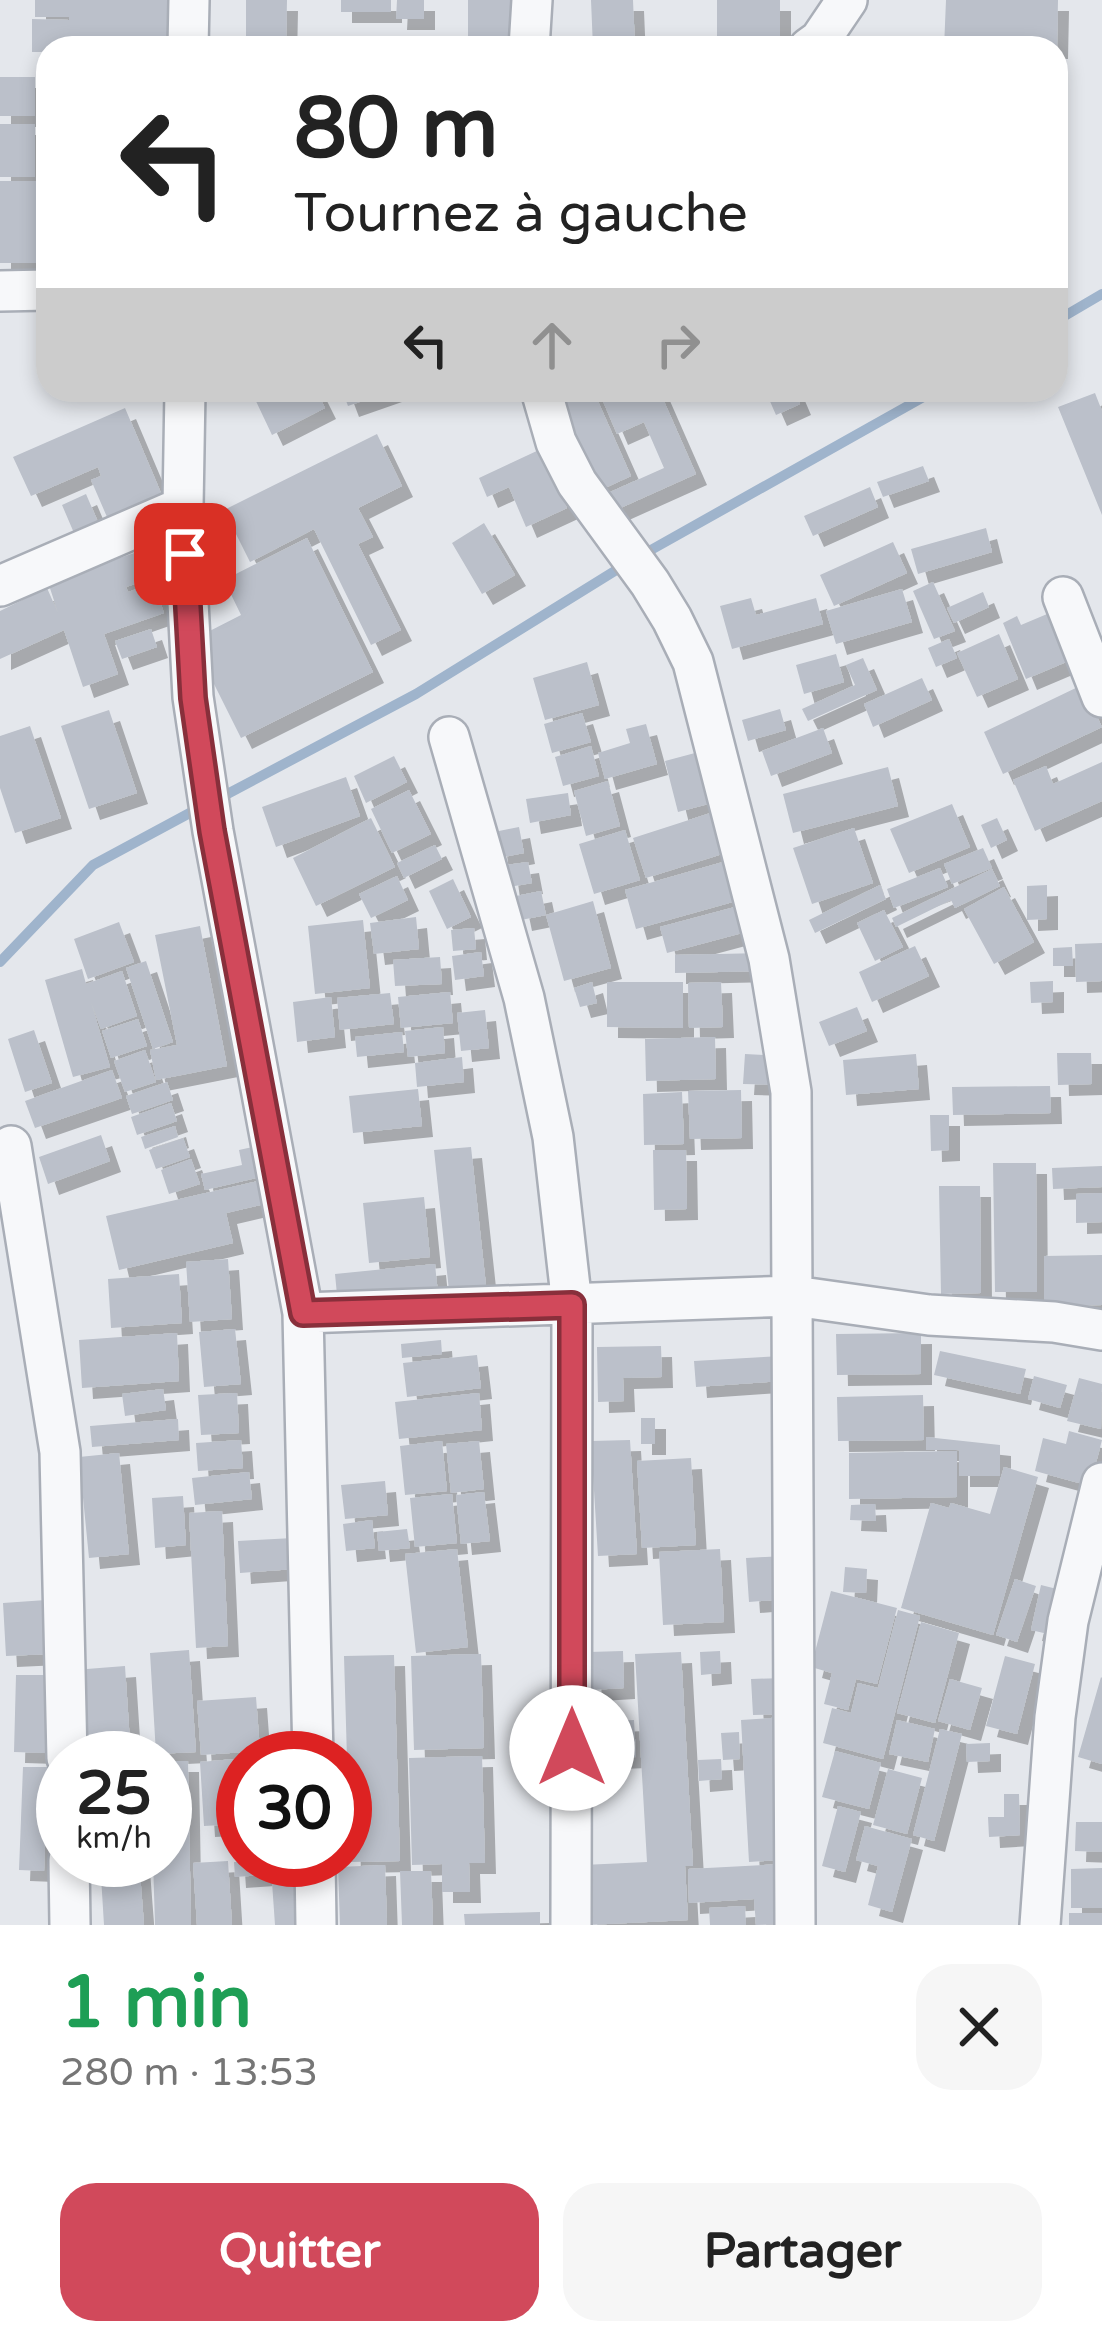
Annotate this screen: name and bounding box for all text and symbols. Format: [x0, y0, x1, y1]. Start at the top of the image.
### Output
text: 80 m [294, 79, 498, 180]
icon: left [96, 84, 252, 240]
text: Tournez à gauche [294, 181, 748, 246]
icon: left [393, 312, 459, 378]
icon: ahead [519, 312, 585, 378]
icon: right [645, 312, 711, 378]
pin [134, 503, 236, 605]
icon: arrive [152, 521, 218, 587]
position arrow [509, 1685, 635, 1811]
speed limit sign: 30 [216, 1731, 372, 1887]
text: 25 [76, 1758, 152, 1830]
text: km/h [76, 1820, 152, 1857]
text: 1 min [60, 1960, 252, 2047]
button: close [916, 1964, 1042, 2090]
text: 280 m · 13:53 [60, 2049, 318, 2096]
button: Quitter [60, 2183, 539, 2321]
button: Partager [563, 2183, 1042, 2321]

